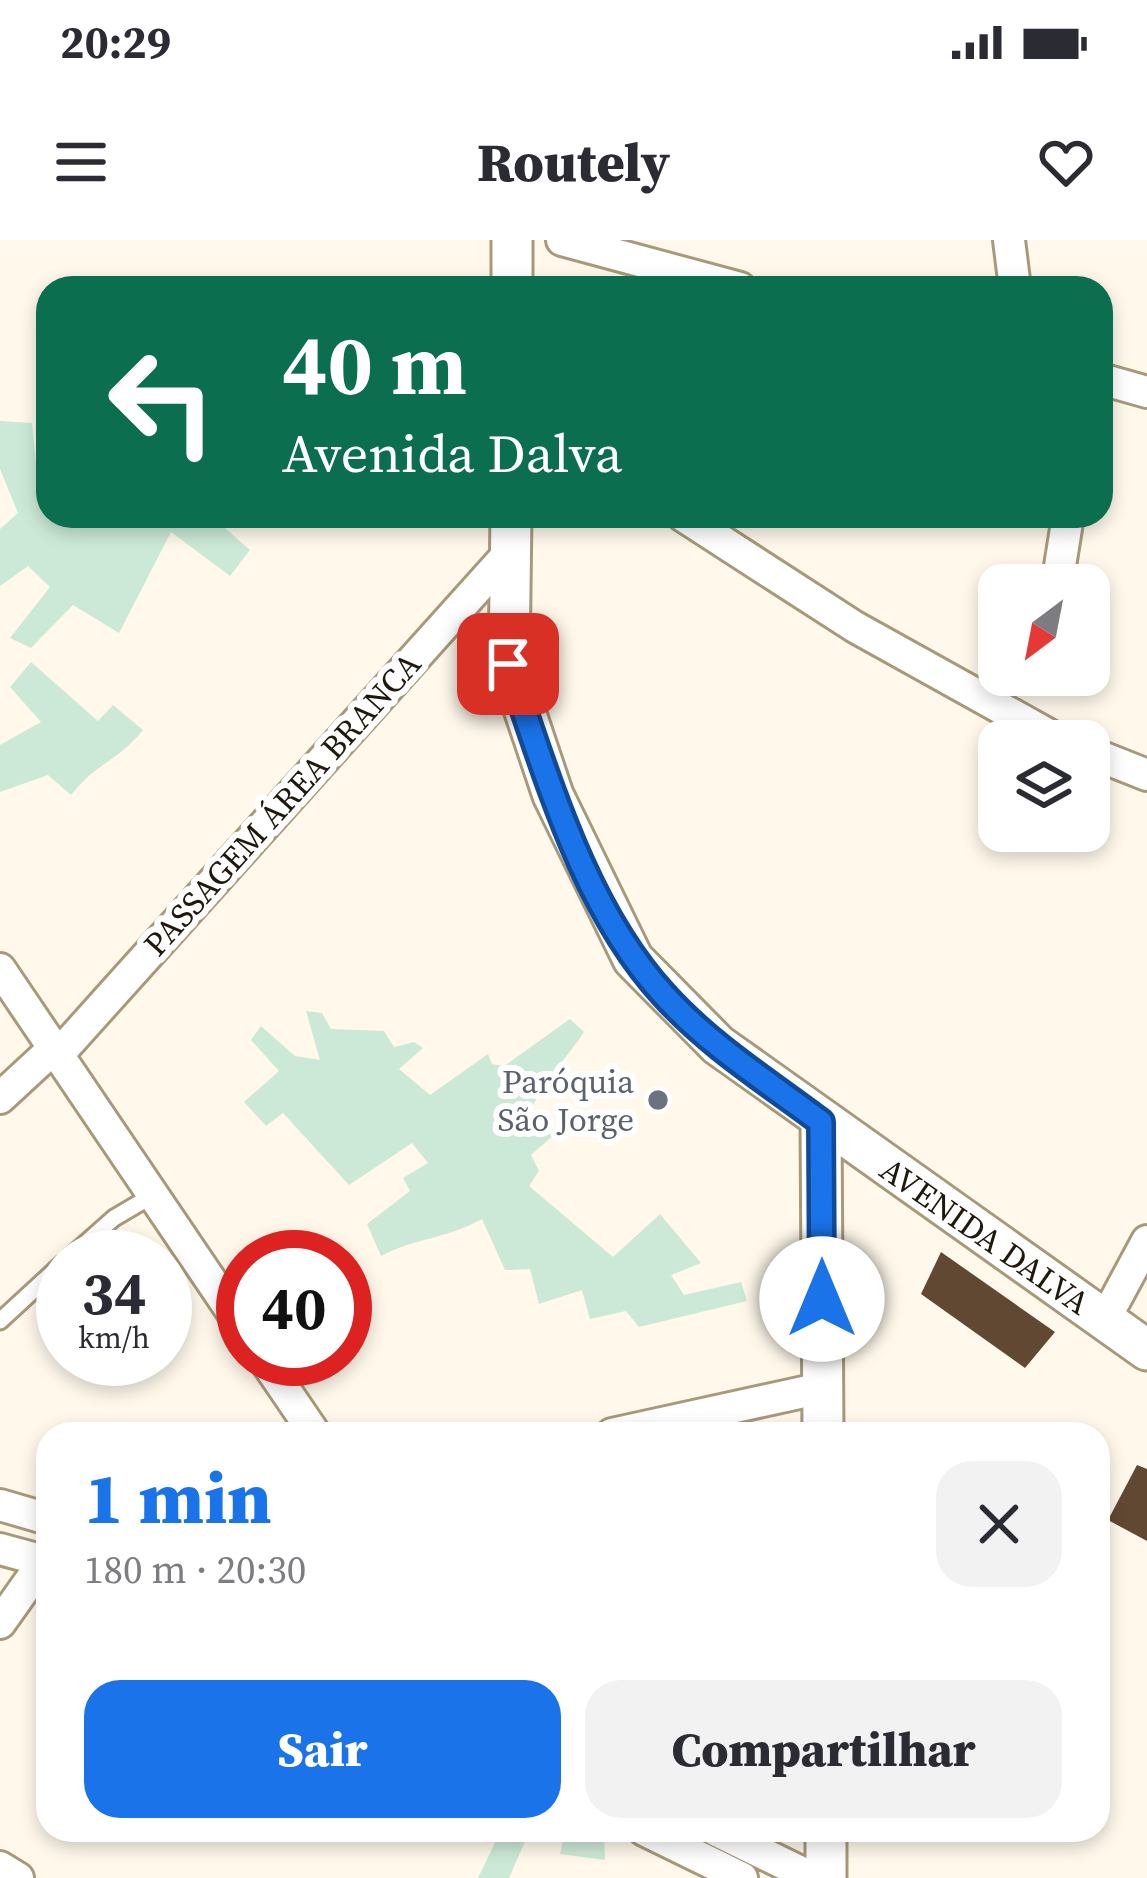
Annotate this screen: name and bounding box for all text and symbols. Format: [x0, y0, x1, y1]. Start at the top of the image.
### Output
text: 20:29 [60, 11, 171, 73]
text: Routely [477, 125, 670, 199]
icon: menu [48, 129, 114, 195]
icon: heart [1033, 129, 1099, 195]
text: 40 m [282, 307, 467, 422]
icon: left [84, 324, 240, 480]
text: Avenida Dalva [282, 416, 623, 490]
north arrow [978, 564, 1110, 696]
map controls [978, 564, 1110, 852]
pin [457, 613, 559, 715]
icon: arrive [475, 631, 541, 697]
street label: PASSAGEM ÁREA BRANCA [133, 642, 431, 966]
button: layers [978, 720, 1110, 852]
place label: Paróquia São Jorge [497, 1059, 634, 1142]
marker: Paróquia São Jorge [645, 1087, 671, 1113]
street label: AVENIDA DALVA [871, 1147, 1099, 1325]
speed limit sign: 40 [216, 1230, 372, 1386]
position arrow [759, 1236, 885, 1362]
text: 34 [81, 1252, 147, 1334]
text: km/h [78, 1317, 150, 1358]
text: 1 min [84, 1448, 272, 1547]
button: close [936, 1461, 1062, 1587]
text: 180 m · 20:30 [84, 1543, 306, 1596]
button: Sair [84, 1680, 561, 1818]
button: Compartilhar [585, 1680, 1062, 1818]

